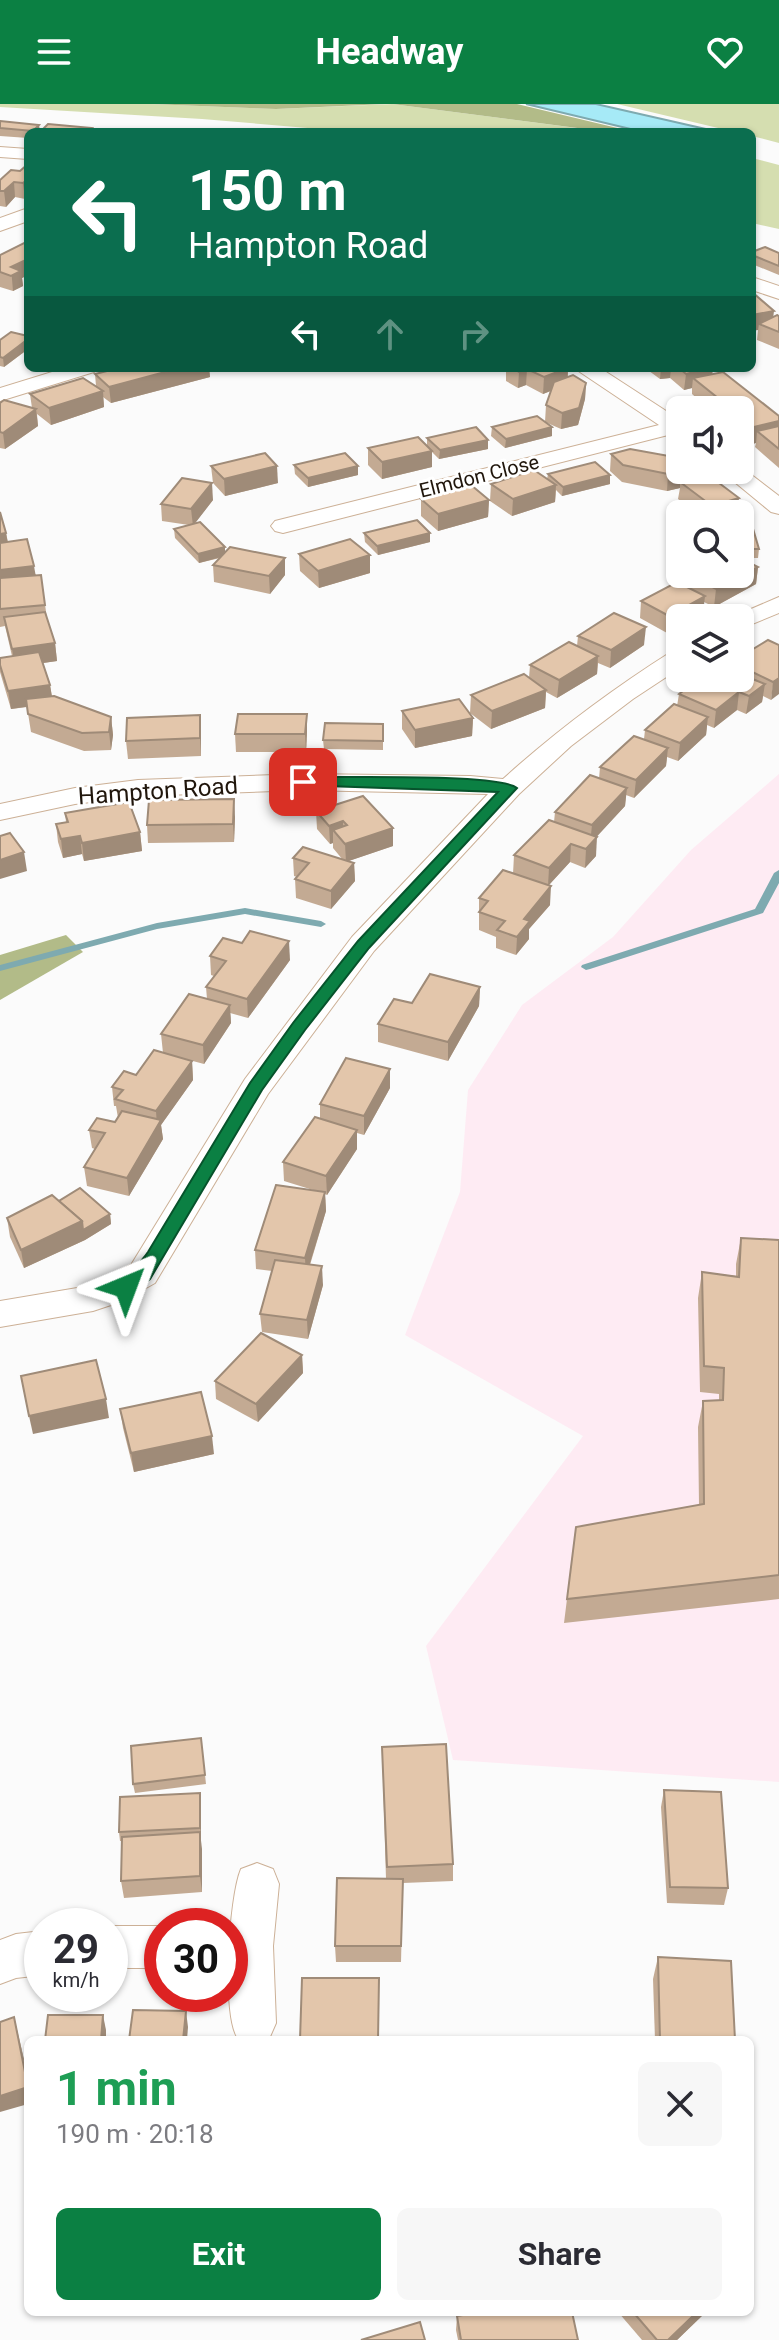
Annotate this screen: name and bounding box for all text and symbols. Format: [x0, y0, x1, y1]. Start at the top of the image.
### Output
icon: menu [32, 30, 76, 74]
icon: heart [703, 30, 747, 74]
text: Headway [316, 31, 463, 73]
text: 150 m [188, 158, 347, 224]
icon: left [56, 160, 160, 264]
text: Hampton Road [188, 225, 428, 267]
icon: left [284, 312, 328, 356]
icon: ahead [368, 312, 412, 356]
icon: right [452, 312, 496, 356]
map controls [666, 396, 754, 692]
button: sound [666, 396, 754, 484]
street label: Elmdon Close [417, 450, 541, 502]
button: search [666, 500, 754, 588]
button: layers [666, 604, 754, 692]
pin [269, 748, 337, 816]
icon: arrive [281, 760, 325, 804]
street label: Hampton Road [77, 771, 239, 811]
position arrow [84, 1245, 168, 1329]
speed limit sign: 30 [144, 1908, 248, 2012]
text: 29 [53, 1926, 99, 1973]
text: km/h [53, 1968, 99, 1992]
text: 1 min [56, 2060, 177, 2117]
button: close [638, 2062, 722, 2146]
text: 190 m · 20:18 [56, 2119, 214, 2149]
button: Exit [56, 2208, 381, 2300]
button: Share [397, 2208, 722, 2300]

